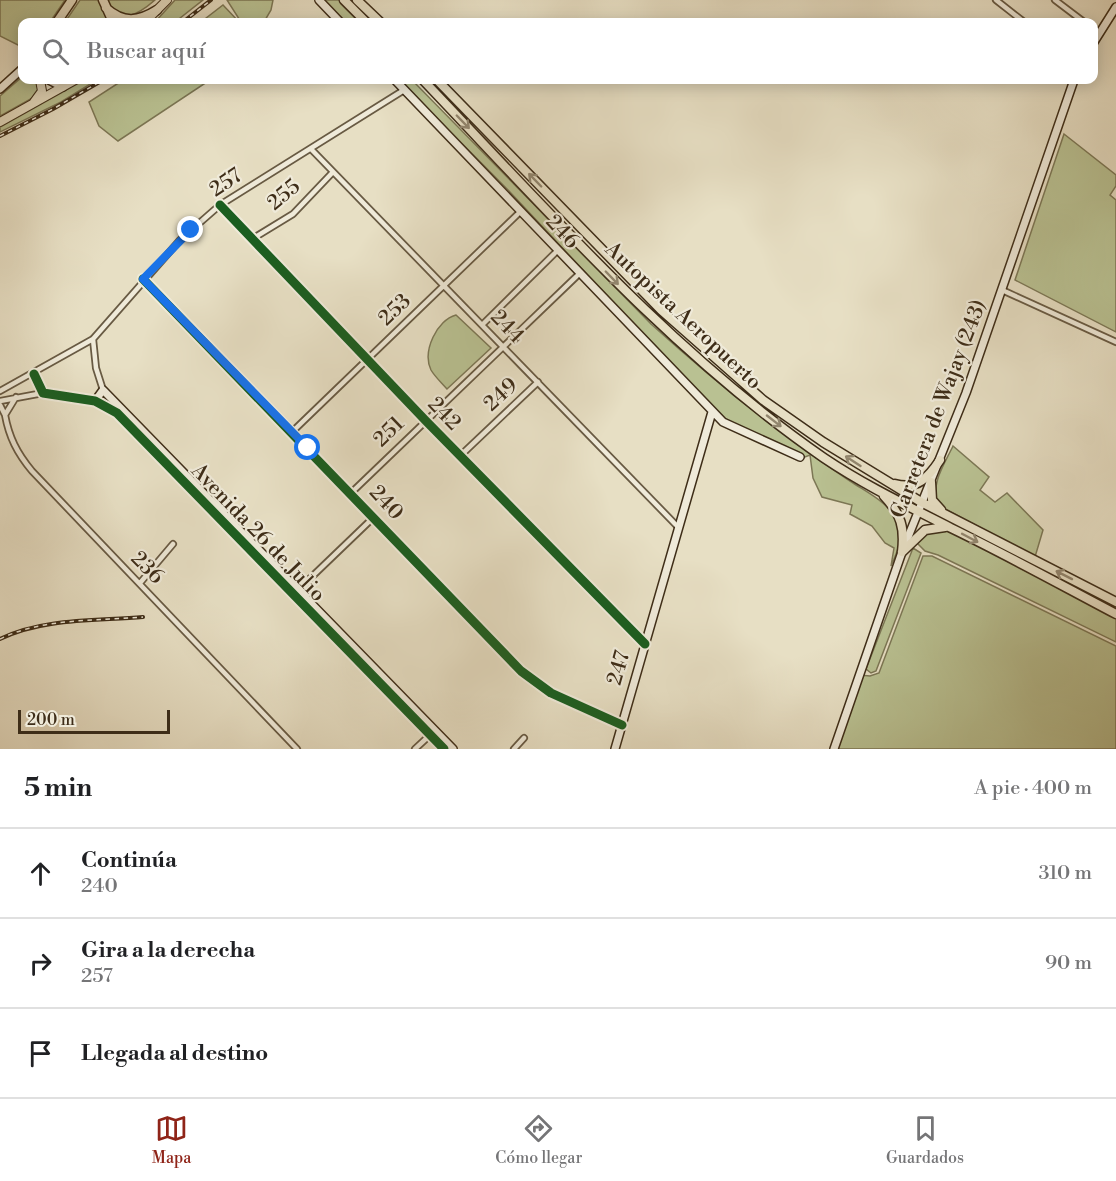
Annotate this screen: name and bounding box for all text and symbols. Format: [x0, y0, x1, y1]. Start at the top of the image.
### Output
search box [18, 18, 1098, 84]
icon: search [39, 35, 72, 68]
text: Buscar aquí [87, 38, 205, 65]
one-way arrow [456, 114, 470, 129]
street label: 257 [205, 163, 247, 203]
one-way arrow [528, 173, 543, 188]
street label: 255 [262, 174, 306, 216]
street label: 246 [540, 209, 584, 255]
route end [177, 216, 203, 242]
street label: Autopista Aeropuerto [598, 236, 767, 395]
one-way arrow [605, 270, 620, 285]
street label: 253 [373, 288, 417, 332]
street label: Carretera de Wajay (243) [885, 296, 993, 522]
street label: 244 [485, 304, 529, 350]
street label: 249 [478, 373, 524, 417]
street label: 242 [422, 392, 466, 436]
street label: 251 [368, 411, 410, 453]
one-way arrow [765, 415, 781, 428]
route start [294, 434, 320, 460]
one-way arrow [845, 455, 862, 467]
street label: Avenida 26 de Julio [185, 458, 331, 608]
street label: 240 [363, 480, 409, 526]
one-way arrow [961, 533, 979, 544]
street label: 236 [125, 546, 169, 590]
one-way arrow [1055, 569, 1073, 581]
street label: 247 [602, 648, 636, 688]
scale bar [18, 707, 170, 734]
text: 200 m [27, 710, 75, 730]
text: 5 min [24, 772, 92, 804]
text: A pie · 400 m [974, 776, 1092, 801]
text: Continúa [81, 847, 177, 874]
icon: ahead [24, 857, 57, 890]
text: 310 m [1039, 861, 1092, 886]
text: 240 [81, 874, 118, 899]
text: Gira a la derecha [81, 937, 255, 964]
icon: right [24, 947, 57, 980]
text: 90 m [1045, 951, 1092, 976]
text: 257 [81, 964, 113, 989]
icon: arrive [24, 1037, 57, 1070]
text: Llegada al destino [81, 1040, 268, 1067]
tab: Mapa [152, 1112, 191, 1168]
tab: Cómo llegar [495, 1112, 582, 1168]
tab: Guardados [886, 1112, 964, 1168]

